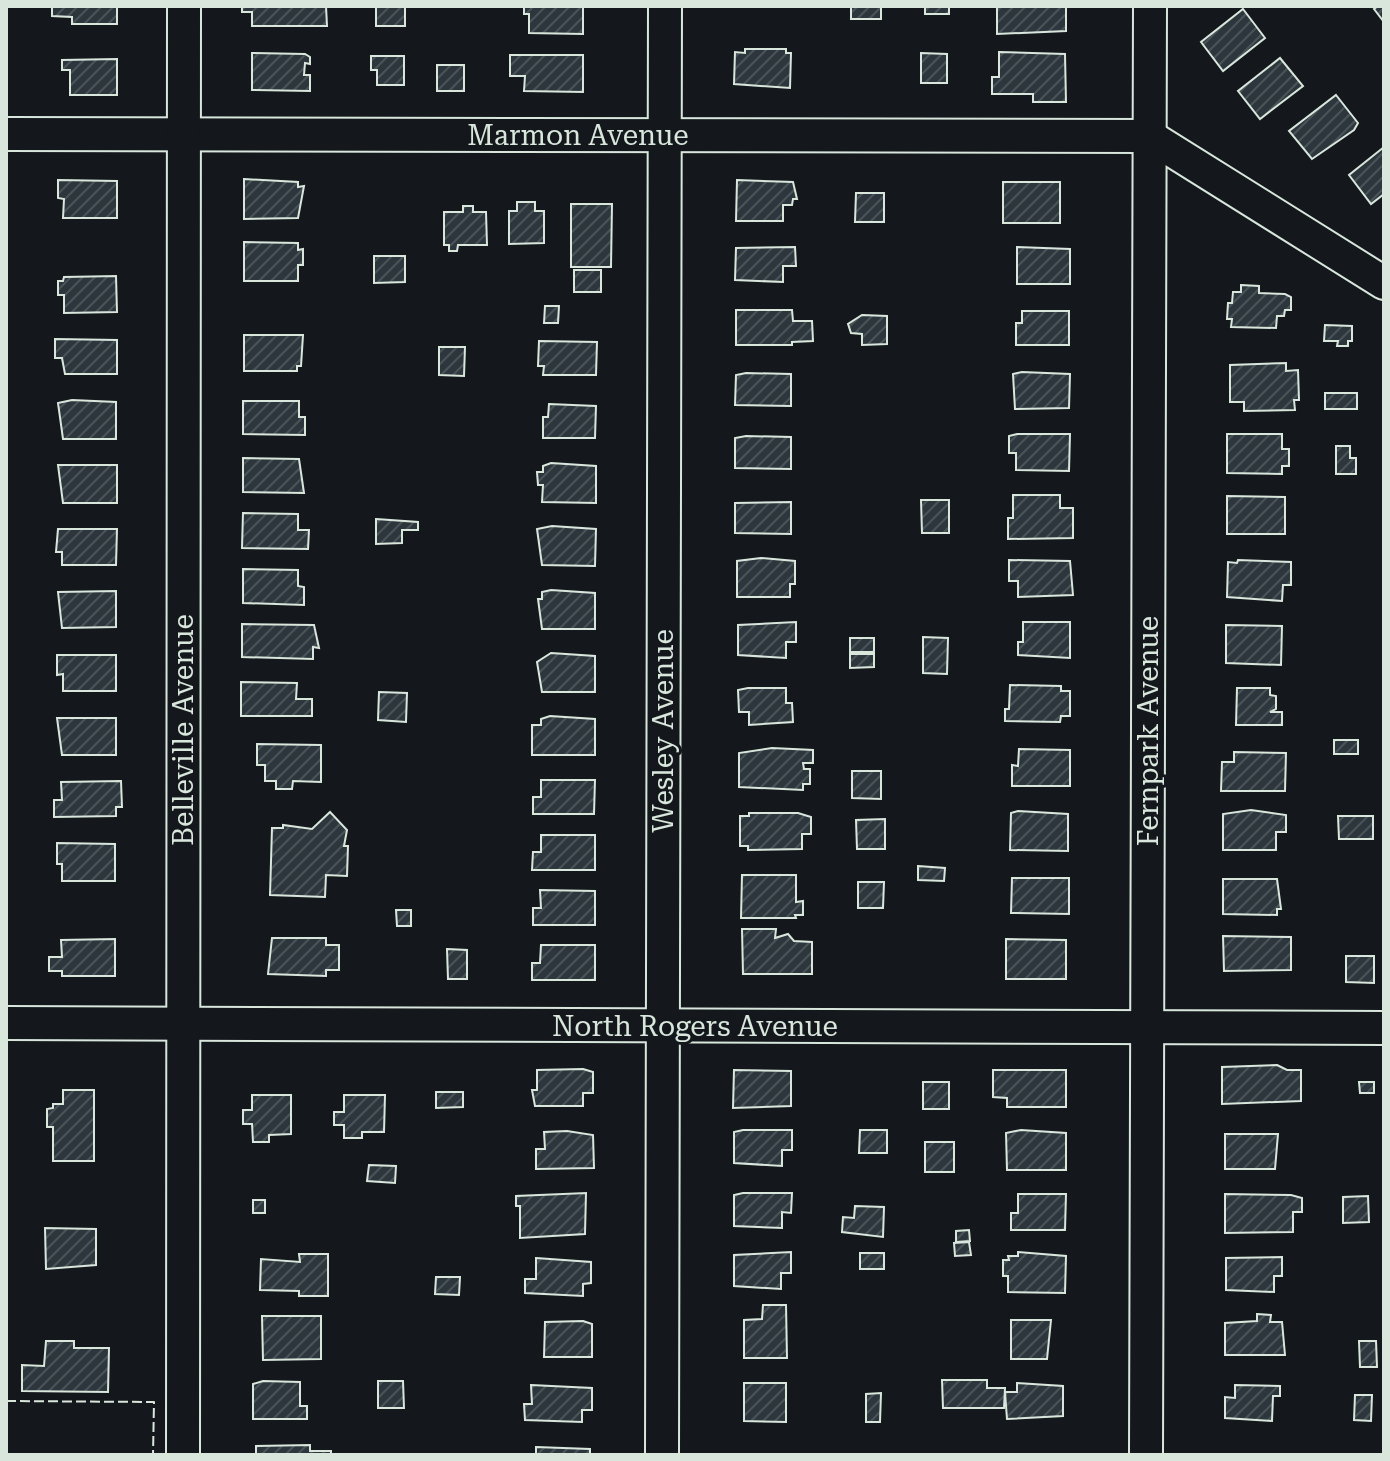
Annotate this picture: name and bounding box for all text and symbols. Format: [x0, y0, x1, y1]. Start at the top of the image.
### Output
street label: Marmon Avenue [467, 119, 689, 152]
street label: Belleville Avenue [167, 614, 200, 846]
street label: Fernpark Avenue [1132, 616, 1165, 846]
street label: Wesley Avenue [647, 629, 680, 833]
street label: North Rogers Avenue [552, 1010, 838, 1043]

